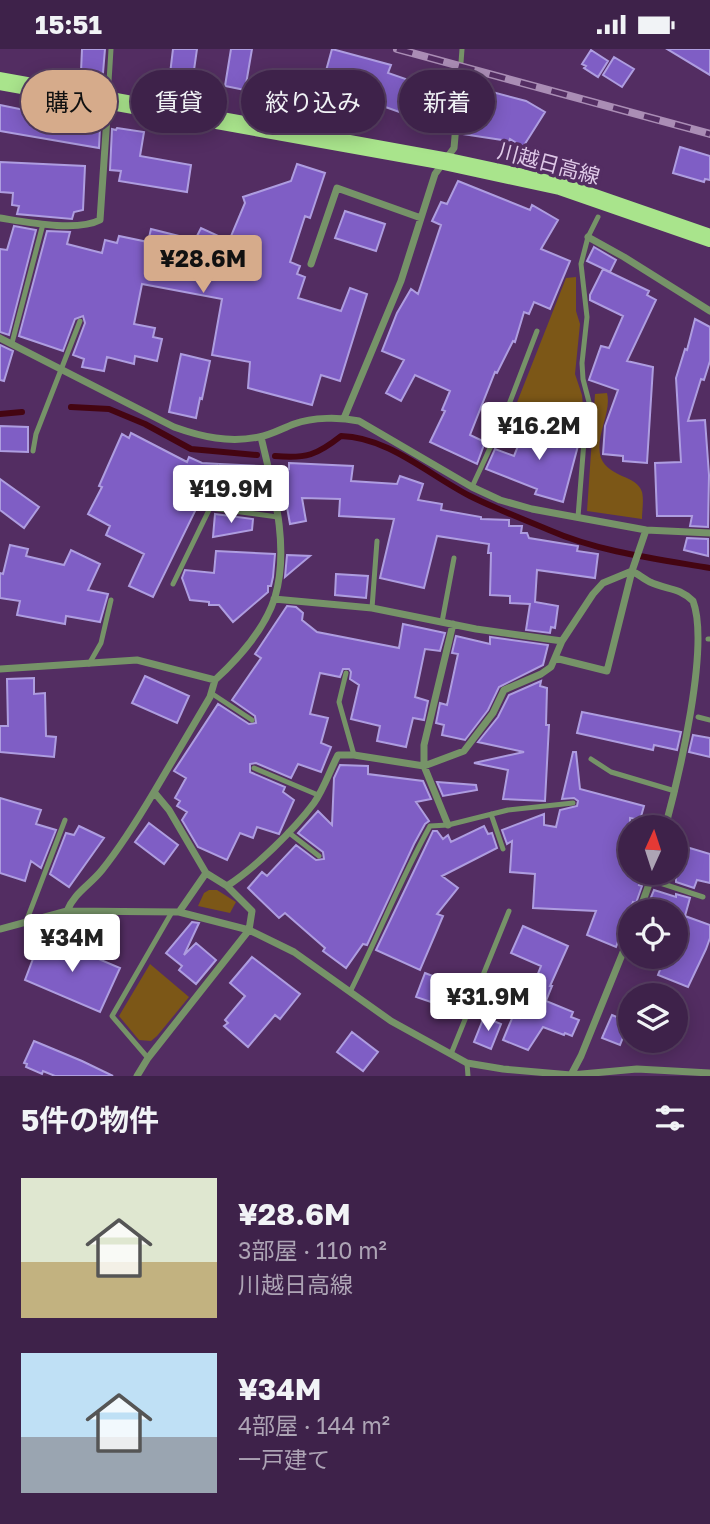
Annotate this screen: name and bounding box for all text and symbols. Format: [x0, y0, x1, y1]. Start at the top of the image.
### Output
text: 15:51 [35, 9, 102, 40]
chip: 購入 [21, 70, 117, 133]
chip: 賃貸 [131, 70, 227, 133]
chip: 絞り込み [241, 70, 385, 133]
chip: 新着 [399, 70, 495, 133]
street label: 川越日高線 [495, 137, 603, 189]
pin: ¥28.6M [146, 236, 260, 295]
text: ¥28.6M [160, 244, 246, 272]
pin: ¥16.2M [482, 403, 596, 462]
text: ¥16.2M [497, 411, 581, 439]
pin: ¥19.9M [174, 465, 288, 525]
text: ¥19.9M [189, 474, 273, 502]
north arrow [618, 815, 688, 885]
map controls [618, 815, 688, 1053]
button: locate [618, 899, 688, 969]
pin: ¥34M [31, 915, 113, 974]
text: ¥34M [40, 923, 104, 951]
pin: ¥31.9M [431, 974, 545, 1033]
text: ¥31.9M [446, 982, 530, 1010]
button: layers [618, 983, 688, 1053]
icon: filters [651, 1099, 689, 1137]
text: 5件の物件 [21, 1102, 159, 1138]
text: ¥28.6M [238, 1196, 351, 1232]
icon: home [77, 1206, 161, 1290]
text: 3部屋 · 110 m² [238, 1236, 387, 1264]
text: 川越日高線 [238, 1270, 353, 1298]
text: ¥34M [238, 1371, 322, 1407]
icon: home [77, 1381, 161, 1465]
text: 4部屋 · 144 m² [238, 1411, 390, 1439]
text: 一戸建て [238, 1445, 330, 1473]

